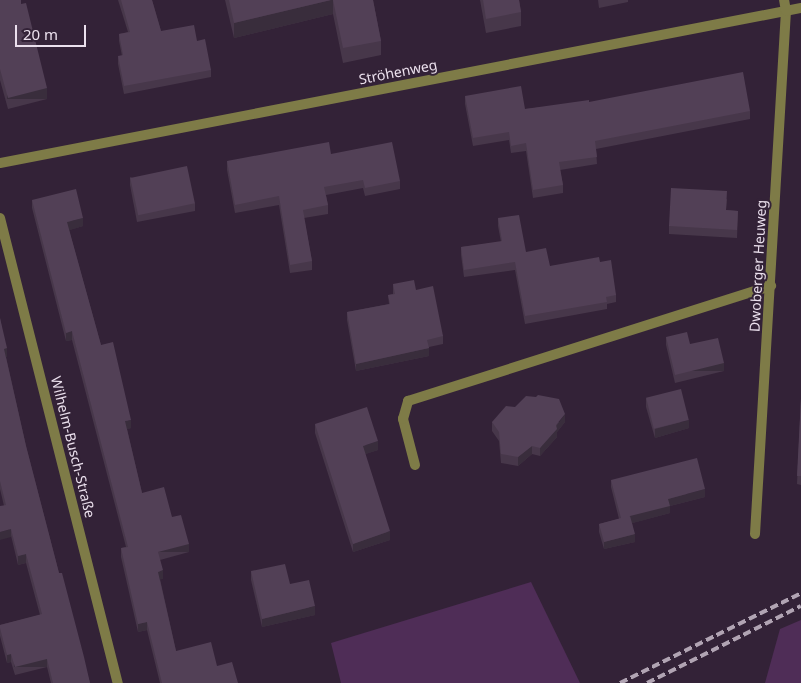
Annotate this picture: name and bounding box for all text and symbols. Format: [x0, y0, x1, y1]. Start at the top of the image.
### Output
scale bar [18, 15, 89, 47]
text: 20 m [23, 24, 58, 44]
street label: Ströhenweg [357, 56, 439, 88]
street label: Dwoberger Heuweg [746, 200, 770, 332]
street label: Wilhelm-Busch-Straße [47, 375, 99, 519]

